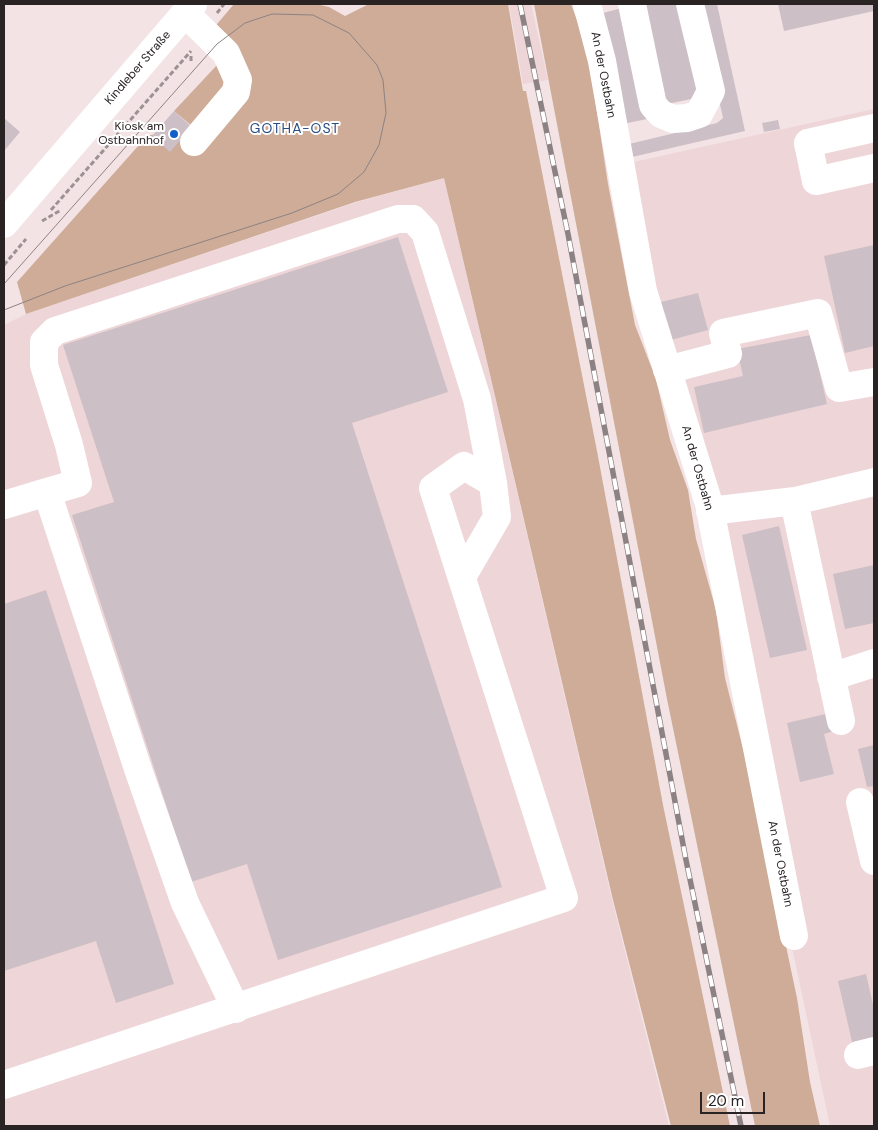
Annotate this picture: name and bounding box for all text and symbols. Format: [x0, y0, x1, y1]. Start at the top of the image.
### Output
street label: Kindleber Straße [102, 28, 174, 108]
street label: An der Ostbahn [588, 31, 618, 119]
place label: Kiosk am Ostbahnhof [98, 120, 164, 148]
district label: GOTHA-OST [249, 121, 341, 137]
marker: Kiosk am Ostbahnhof [168, 128, 180, 140]
street label: An der Ostbahn [678, 424, 716, 512]
street label: An der Ostbahn [765, 820, 795, 908]
scale bar [703, 1082, 768, 1114]
text: 20 m [708, 1091, 744, 1111]

